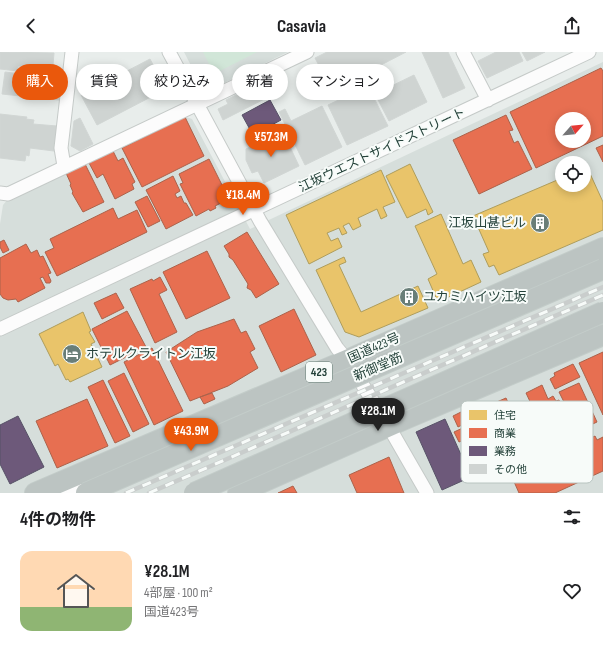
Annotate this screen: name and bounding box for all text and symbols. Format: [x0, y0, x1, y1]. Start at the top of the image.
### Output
icon: back [20, 15, 42, 37]
icon: share [561, 15, 583, 37]
text: Casavia [277, 16, 326, 37]
chip: 購入 [12, 64, 68, 100]
chip: 賃貸 [76, 64, 132, 100]
chip: 絞り込み [140, 64, 224, 100]
chip: 新着 [232, 64, 288, 100]
chip: マンション [296, 64, 394, 100]
street label: 江坂ウエストサイドストリート [296, 104, 468, 196]
north arrow [555, 112, 591, 148]
map controls [555, 112, 591, 192]
pin: ¥57.3M [238, 124, 304, 158]
text: ¥57.3M [254, 129, 288, 145]
button: locate [555, 156, 591, 192]
pin: ¥18.4M [210, 182, 276, 216]
text: ¥18.4M [225, 187, 261, 203]
building icon: 江坂山甚ビル [529, 212, 551, 234]
place label: 江坂山甚ビル [448, 215, 526, 231]
building icon: ユカミハイツ江坂 [398, 286, 420, 308]
place label: ユカミハイツ江坂 [423, 289, 527, 305]
street label: 国道423号 [345, 329, 403, 367]
hotel icon: ホテルクライトン江坂 [61, 343, 83, 365]
place label: ホテルクライトン江坂 [86, 346, 216, 362]
street label: 新御堂筋 [351, 349, 405, 385]
road number: 423 [306, 362, 332, 382]
pin: ¥28.1M [345, 398, 411, 432]
legend [461, 401, 593, 483]
text: ¥28.1M [361, 403, 395, 419]
text: 住宅 [494, 409, 516, 422]
pin: ¥43.9M [158, 418, 224, 452]
text: ¥43.9M [173, 423, 209, 439]
text: 商業 [494, 427, 516, 440]
text: 業務 [494, 445, 516, 458]
text: その他 [494, 463, 527, 476]
icon: filters [561, 506, 583, 528]
text: 4件の物件 [20, 510, 96, 530]
text: ¥28.1M [144, 562, 190, 582]
icon: home [52, 567, 100, 615]
icon: heart [561, 580, 583, 602]
text: 4部屋 · 100 m² [144, 585, 213, 601]
text: 国道423号 [144, 604, 199, 620]

